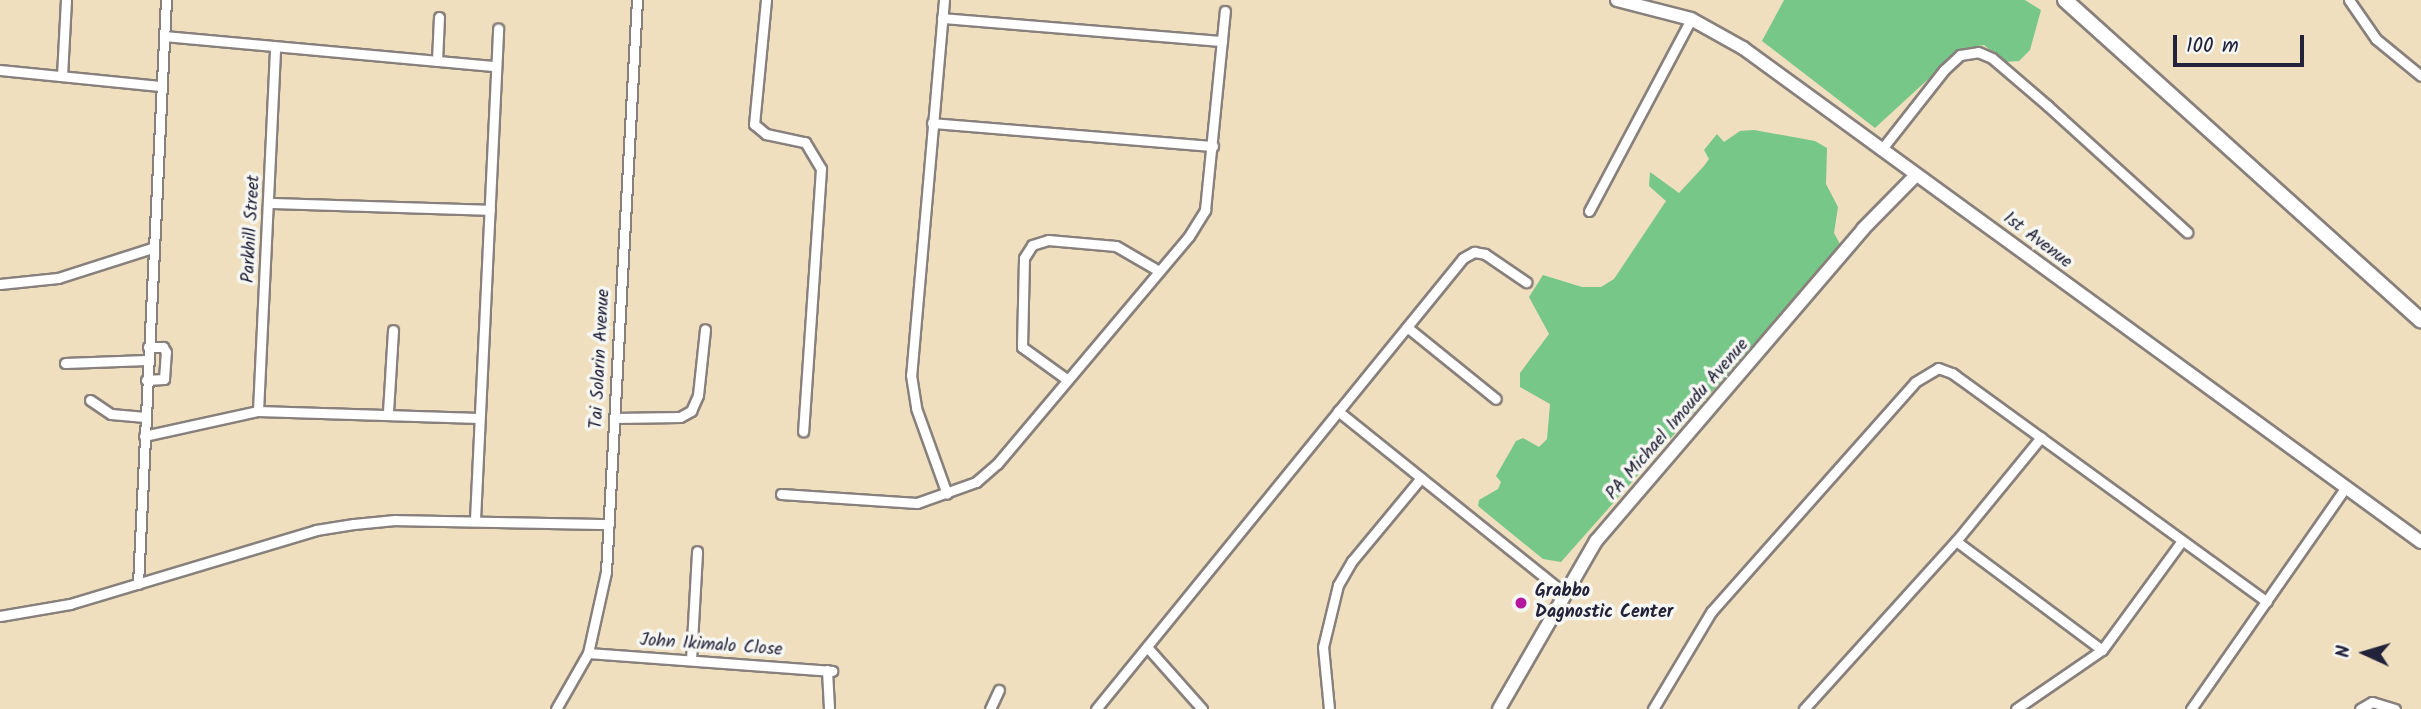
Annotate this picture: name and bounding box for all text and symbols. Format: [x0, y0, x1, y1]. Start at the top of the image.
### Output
scale bar [2176, 21, 2307, 65]
text: 100 m [2186, 30, 2239, 63]
street label: Parkhill Street [238, 174, 266, 284]
street label: 1st Avenue [1998, 208, 2076, 274]
street label: Tai Solarin Avenue [587, 288, 615, 430]
street label: PA Michael Imoudu Avenue [1602, 335, 1754, 505]
place label: Grabbo Dagnostic Center [1535, 582, 1673, 624]
marker: Grabbo Dagnostic Center [1513, 595, 1529, 611]
north arrow [2330, 618, 2400, 688]
street label: John Ikimalo Close [639, 630, 783, 662]
text: N [2329, 645, 2359, 659]

